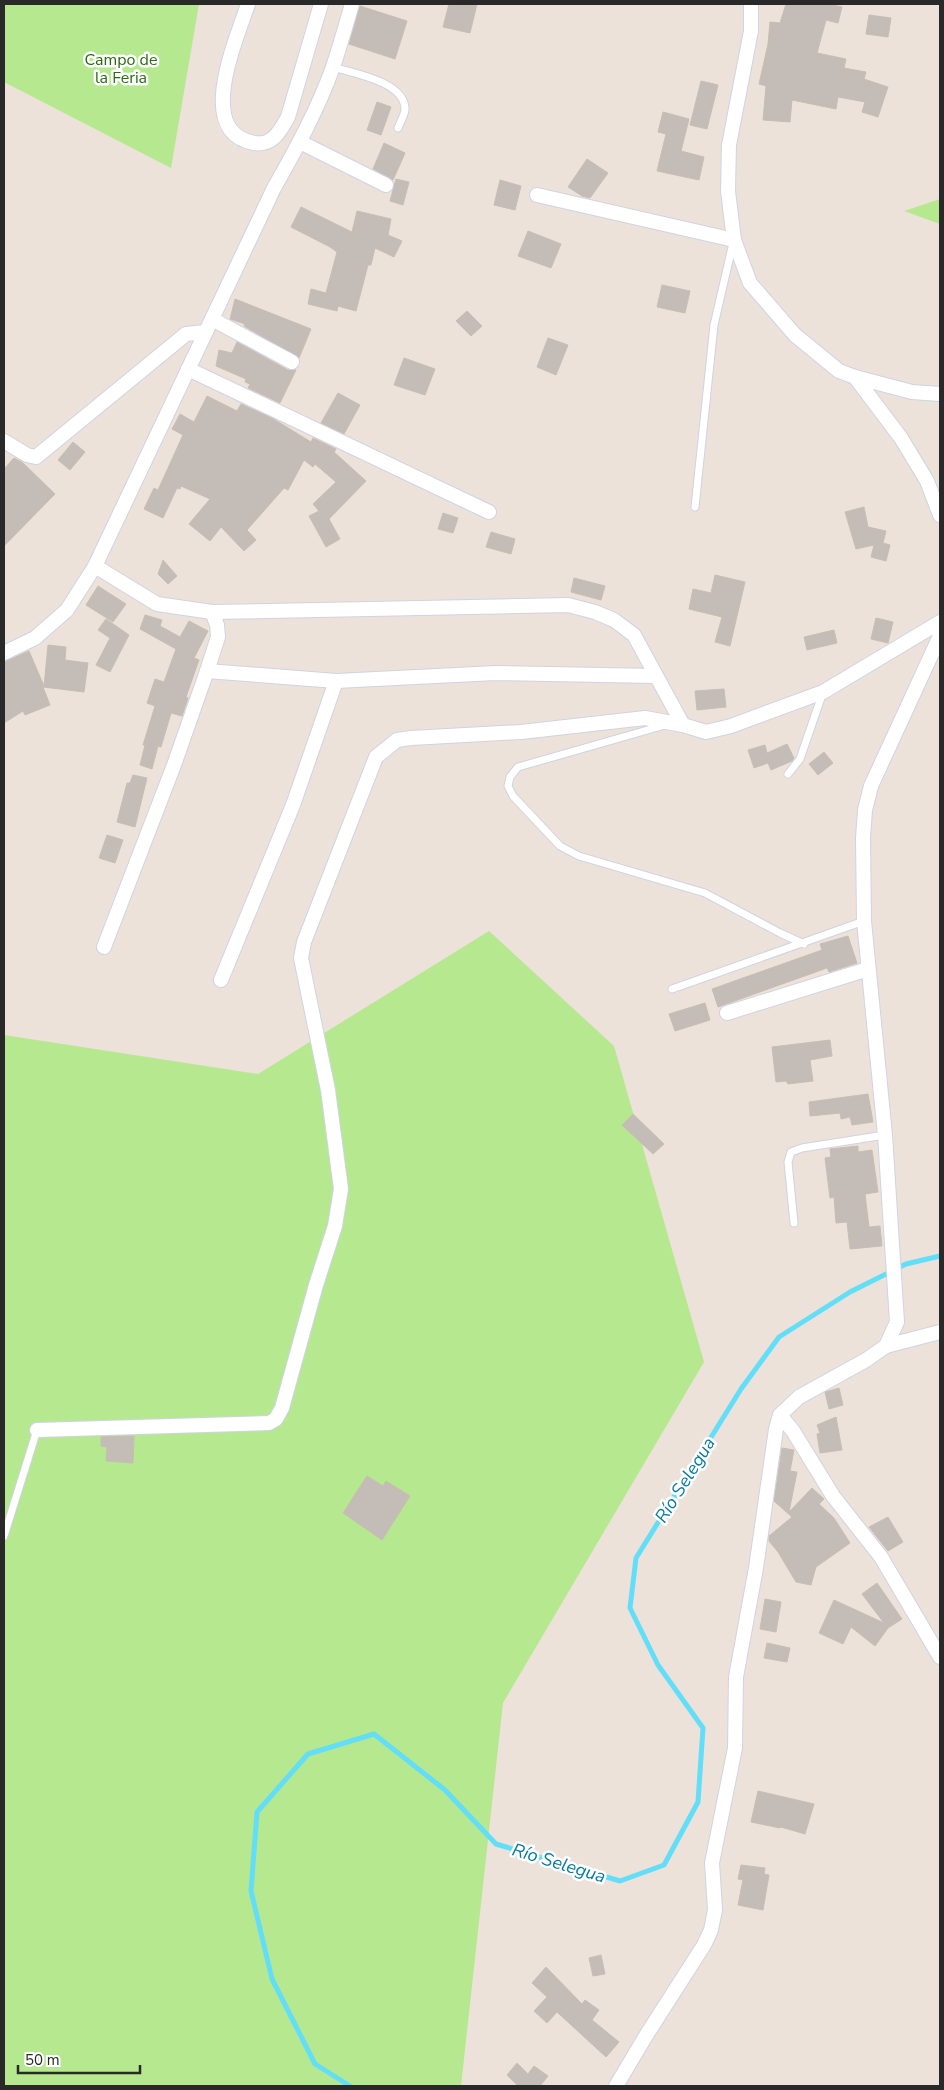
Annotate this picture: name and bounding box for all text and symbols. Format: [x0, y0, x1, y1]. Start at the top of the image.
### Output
park label: Campo de la Feria [85, 49, 157, 89]
water label: Río Selegua [649, 1433, 721, 1527]
water label: Río Selegua [509, 1837, 609, 1889]
scale bar [18, 2042, 140, 2074]
text: 50 m [25, 2050, 60, 2070]

